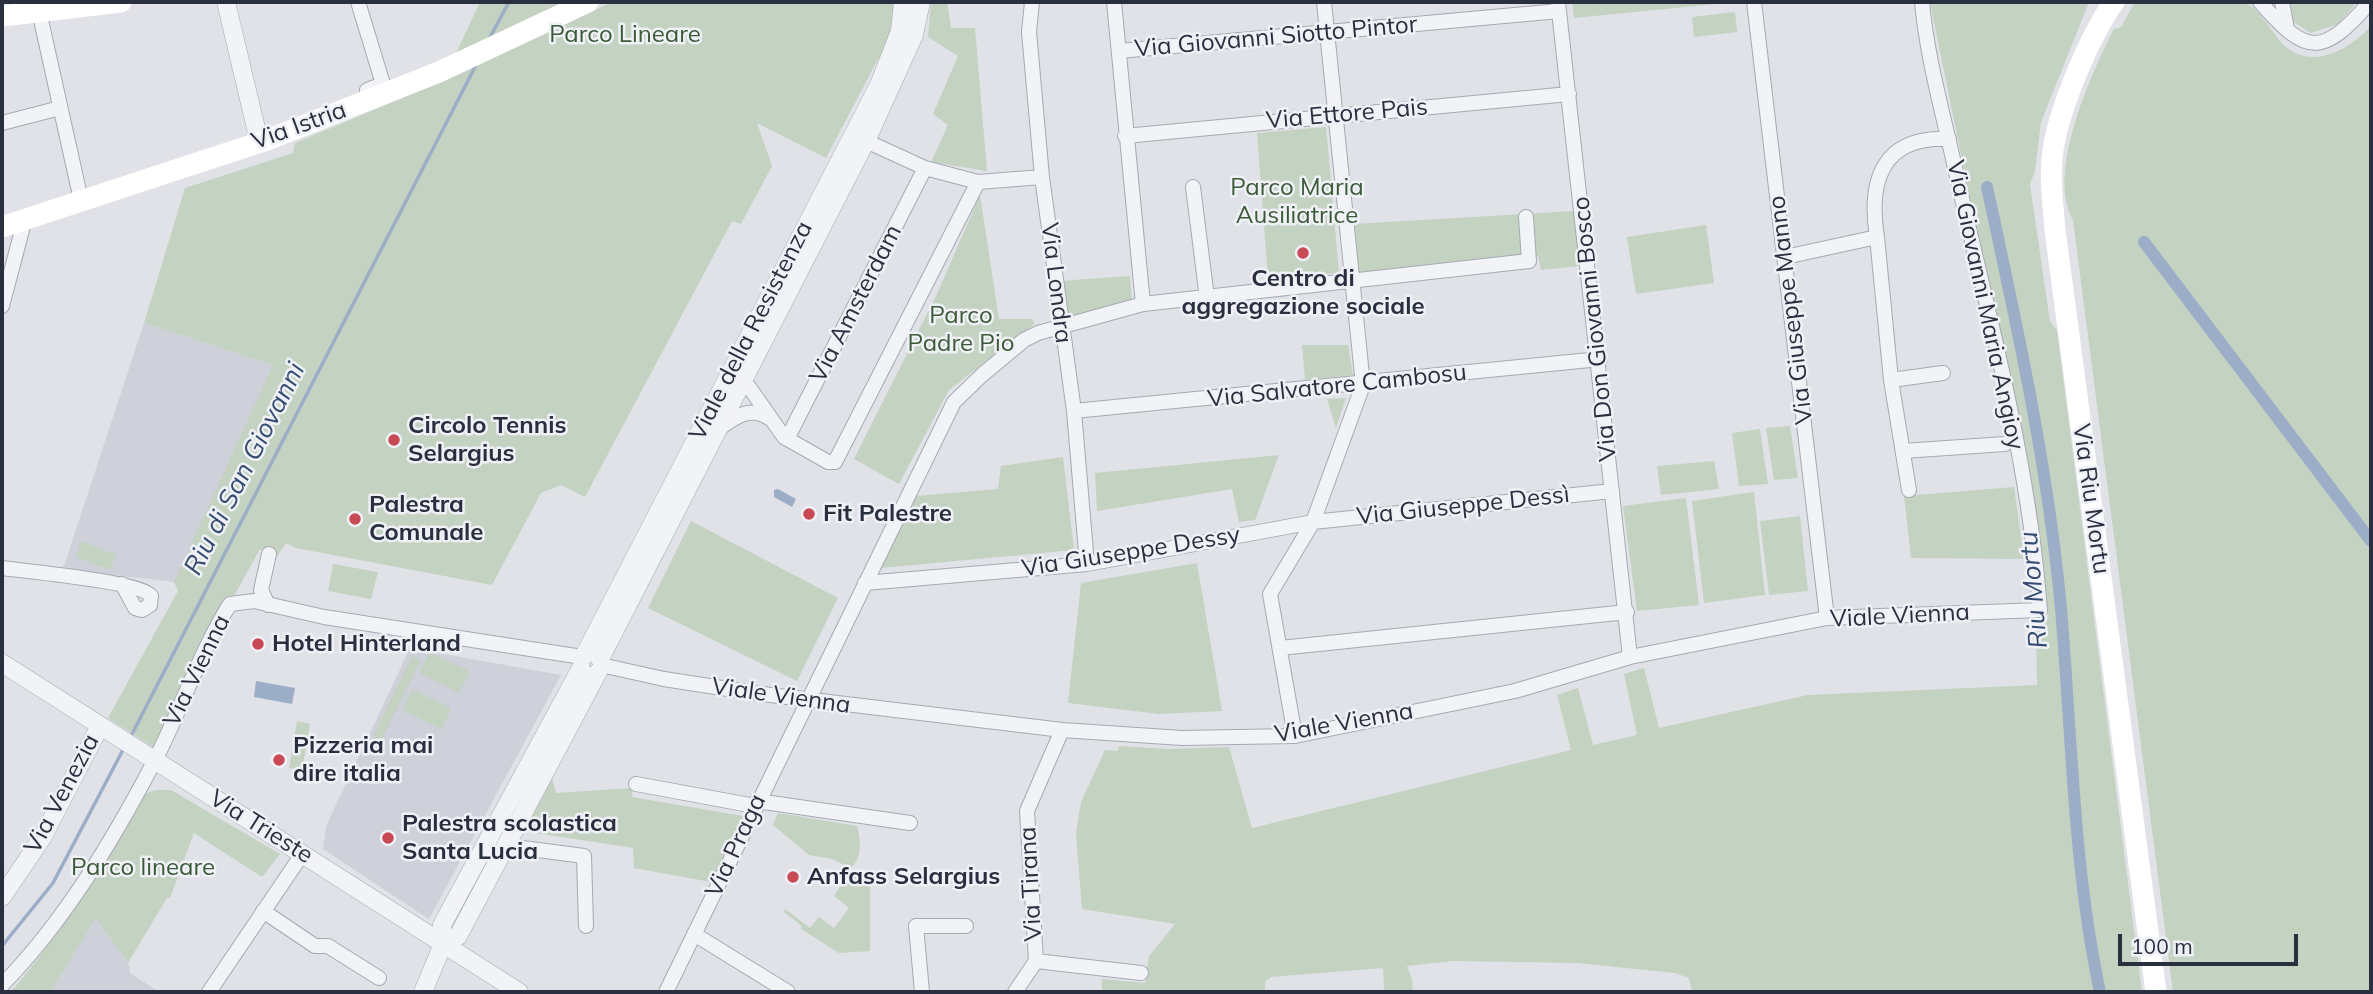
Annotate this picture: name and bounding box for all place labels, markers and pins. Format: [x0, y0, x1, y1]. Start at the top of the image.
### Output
marker: Centro di aggregazione sociale [1295, 245, 1311, 261]
place label: Centro di aggregazione sociale [1181, 265, 1425, 321]
place label: Circolo Tennis Selargius [408, 412, 566, 468]
marker: Circolo Tennis Selargius [386, 432, 402, 448]
place label: Palestra Comunale [369, 491, 483, 547]
place label: Fit Palestre [823, 500, 952, 528]
marker: Fit Palestre [801, 506, 817, 522]
marker: Palestra Comunale [347, 511, 363, 527]
place label: Hotel Hinterland [272, 630, 461, 658]
marker: Hotel Hinterland [250, 636, 266, 652]
place label: Pizzeria mai dire italia [293, 732, 433, 788]
marker: Pizzeria mai dire italia [271, 752, 287, 768]
place label: Palestra scolastica Santa Lucia [402, 810, 617, 866]
marker: Palestra scolastica Santa Lucia [380, 830, 396, 846]
place label: Anfass Selargius [807, 863, 1000, 891]
marker: Anfass Selargius [785, 869, 801, 885]

